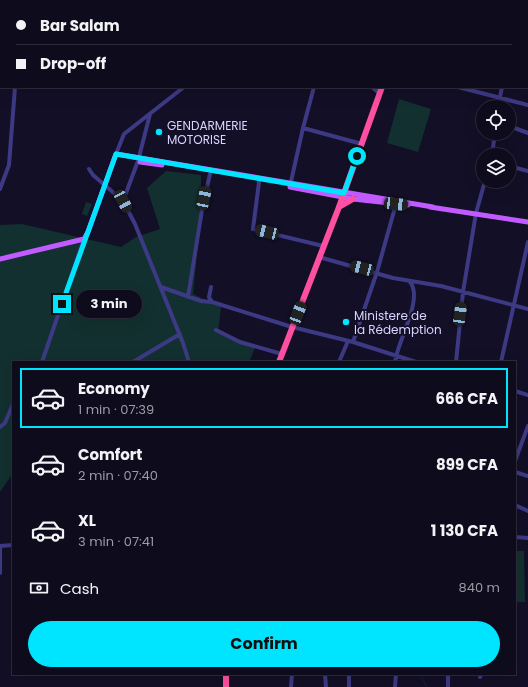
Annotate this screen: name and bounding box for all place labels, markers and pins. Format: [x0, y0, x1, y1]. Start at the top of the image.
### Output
place label: GENDARMERIE MOTORISE [167, 117, 248, 148]
marker: GENDARMERIE MOTORISE [154, 127, 164, 137]
place label: Ministere de la Rédemption [354, 307, 442, 338]
marker: Ministere de la Rédemption [341, 317, 351, 327]

